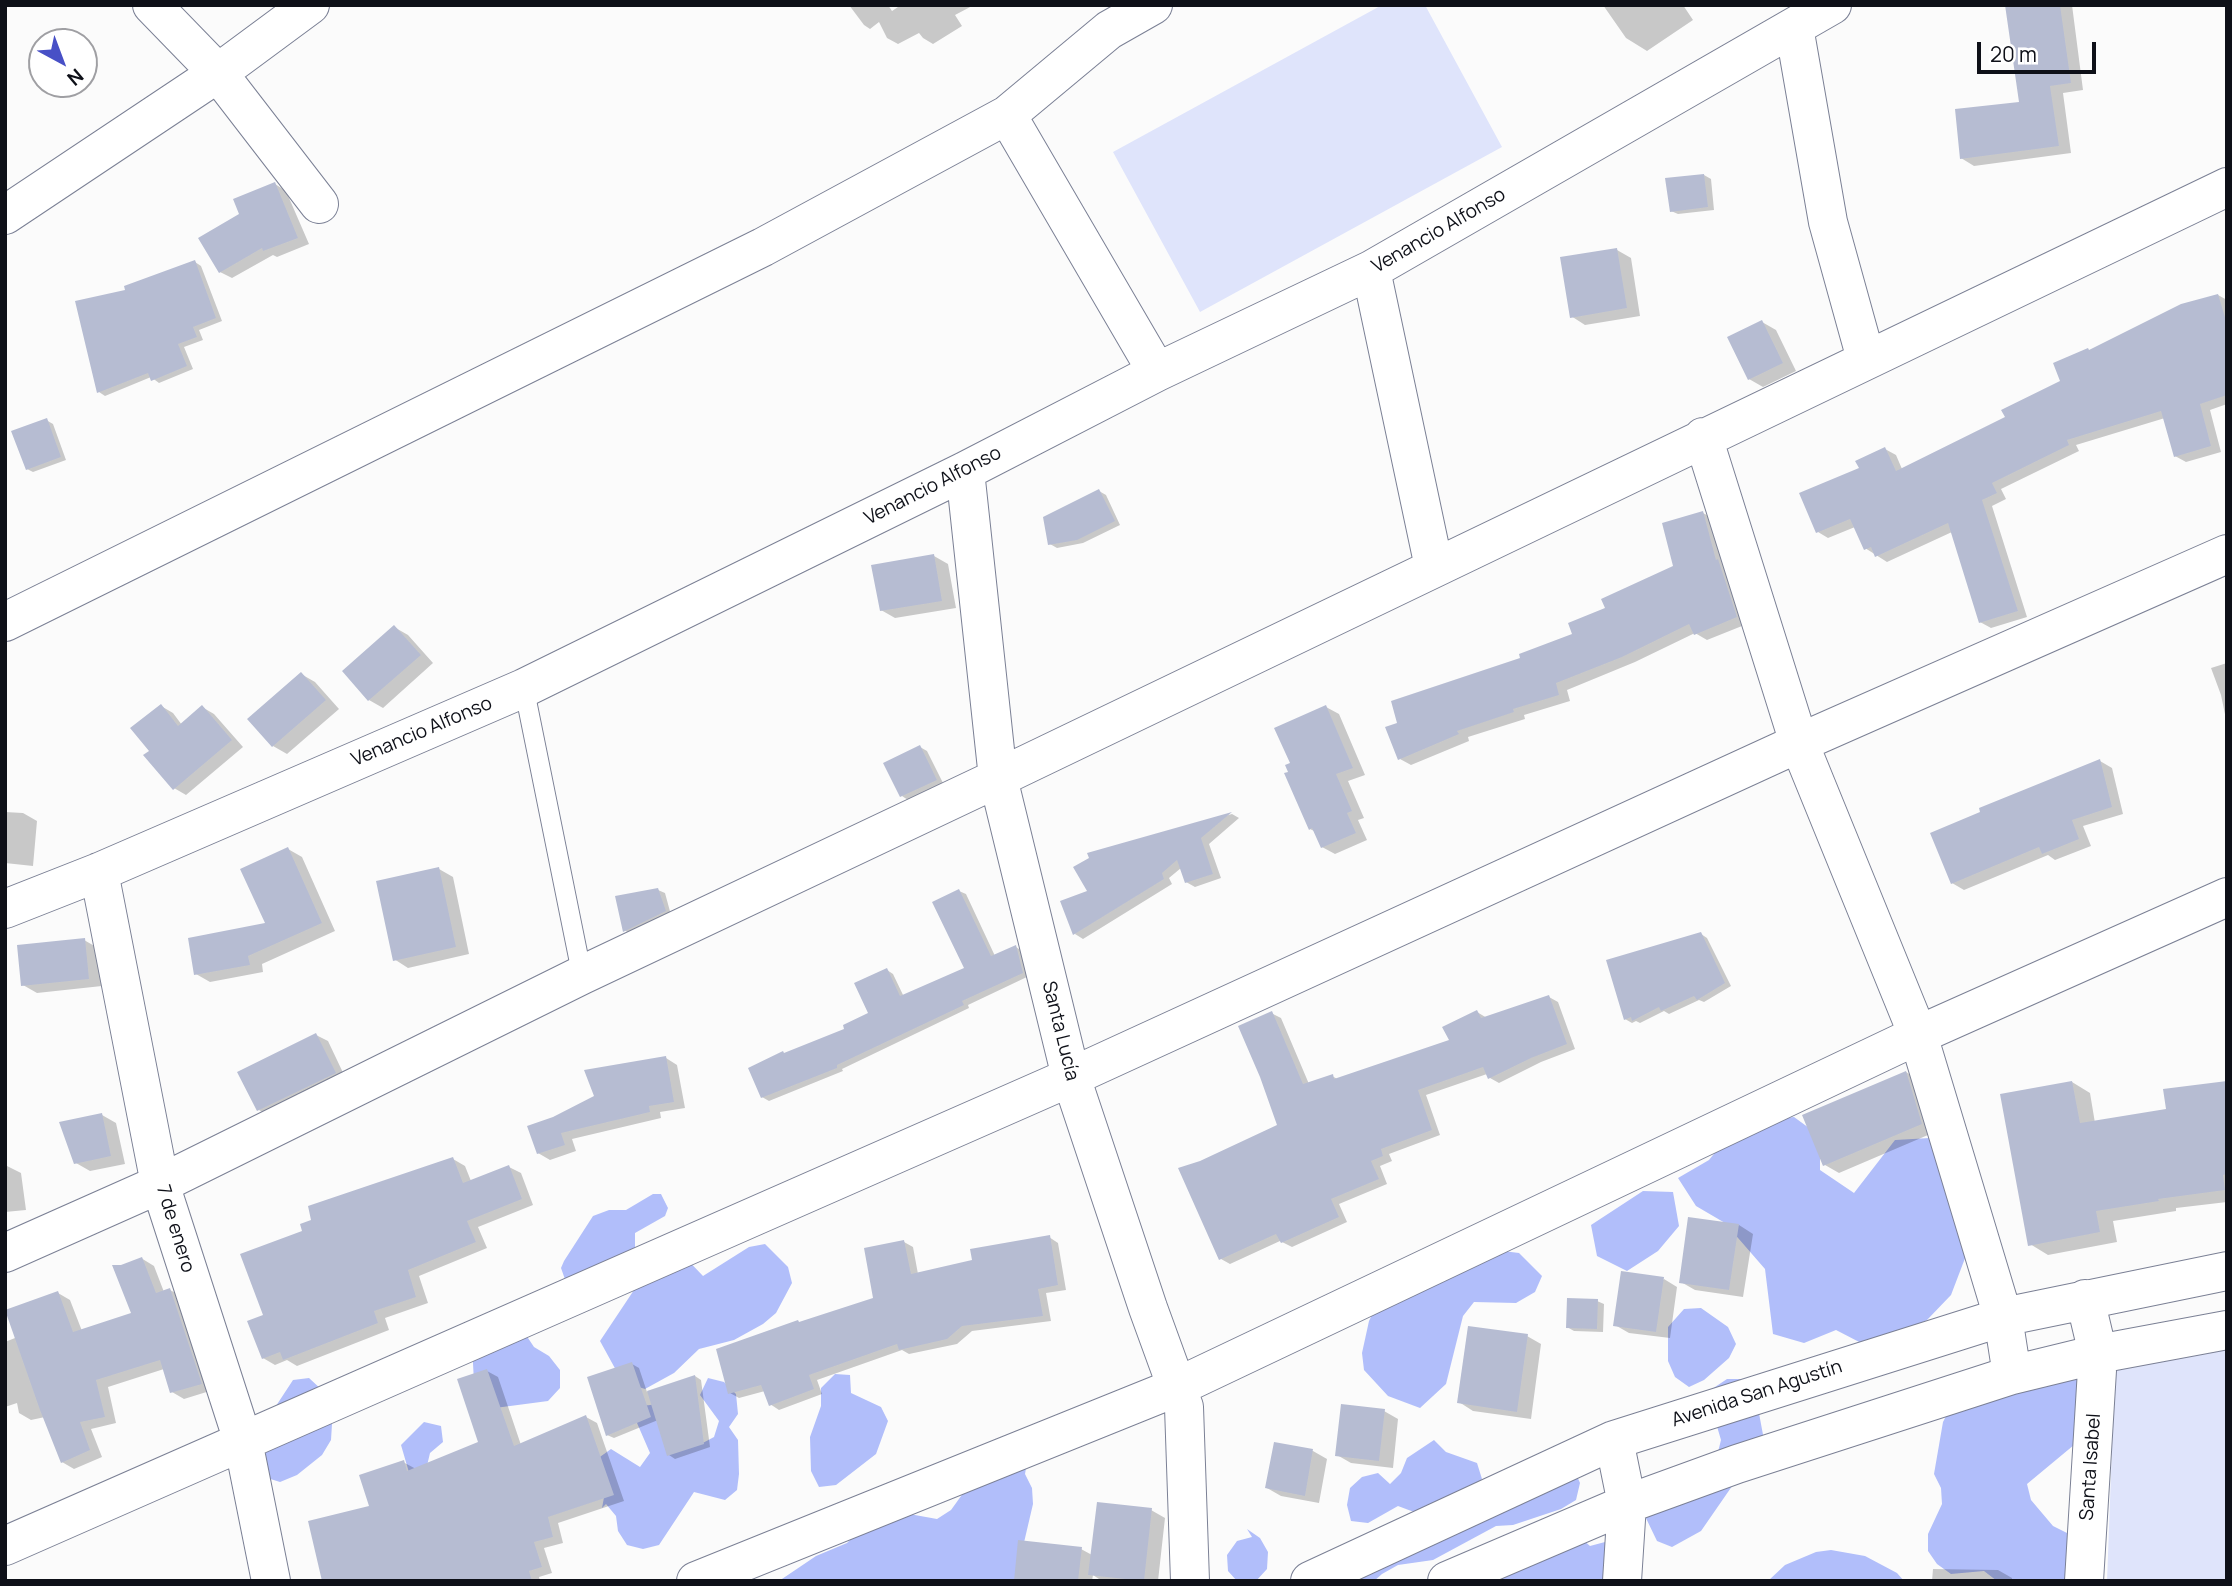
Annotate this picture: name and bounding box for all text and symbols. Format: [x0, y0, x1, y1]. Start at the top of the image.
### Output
north arrow [28, 28, 98, 98]
scale bar [1980, 28, 2099, 72]
text: 20 m [1990, 40, 2037, 68]
text: N [62, 63, 89, 92]
street label: Venancio Alfonso [1368, 184, 1510, 278]
street label: Venancio Alfonso [861, 442, 1005, 530]
street label: Venancio Alfonso [348, 692, 496, 772]
street label: Santa Lucía [1037, 979, 1083, 1083]
street label: 7 de enero [151, 1182, 199, 1276]
street label: Avenida San Agustín [1669, 1356, 1845, 1432]
street label: Santa Isabel [2076, 1413, 2106, 1521]

